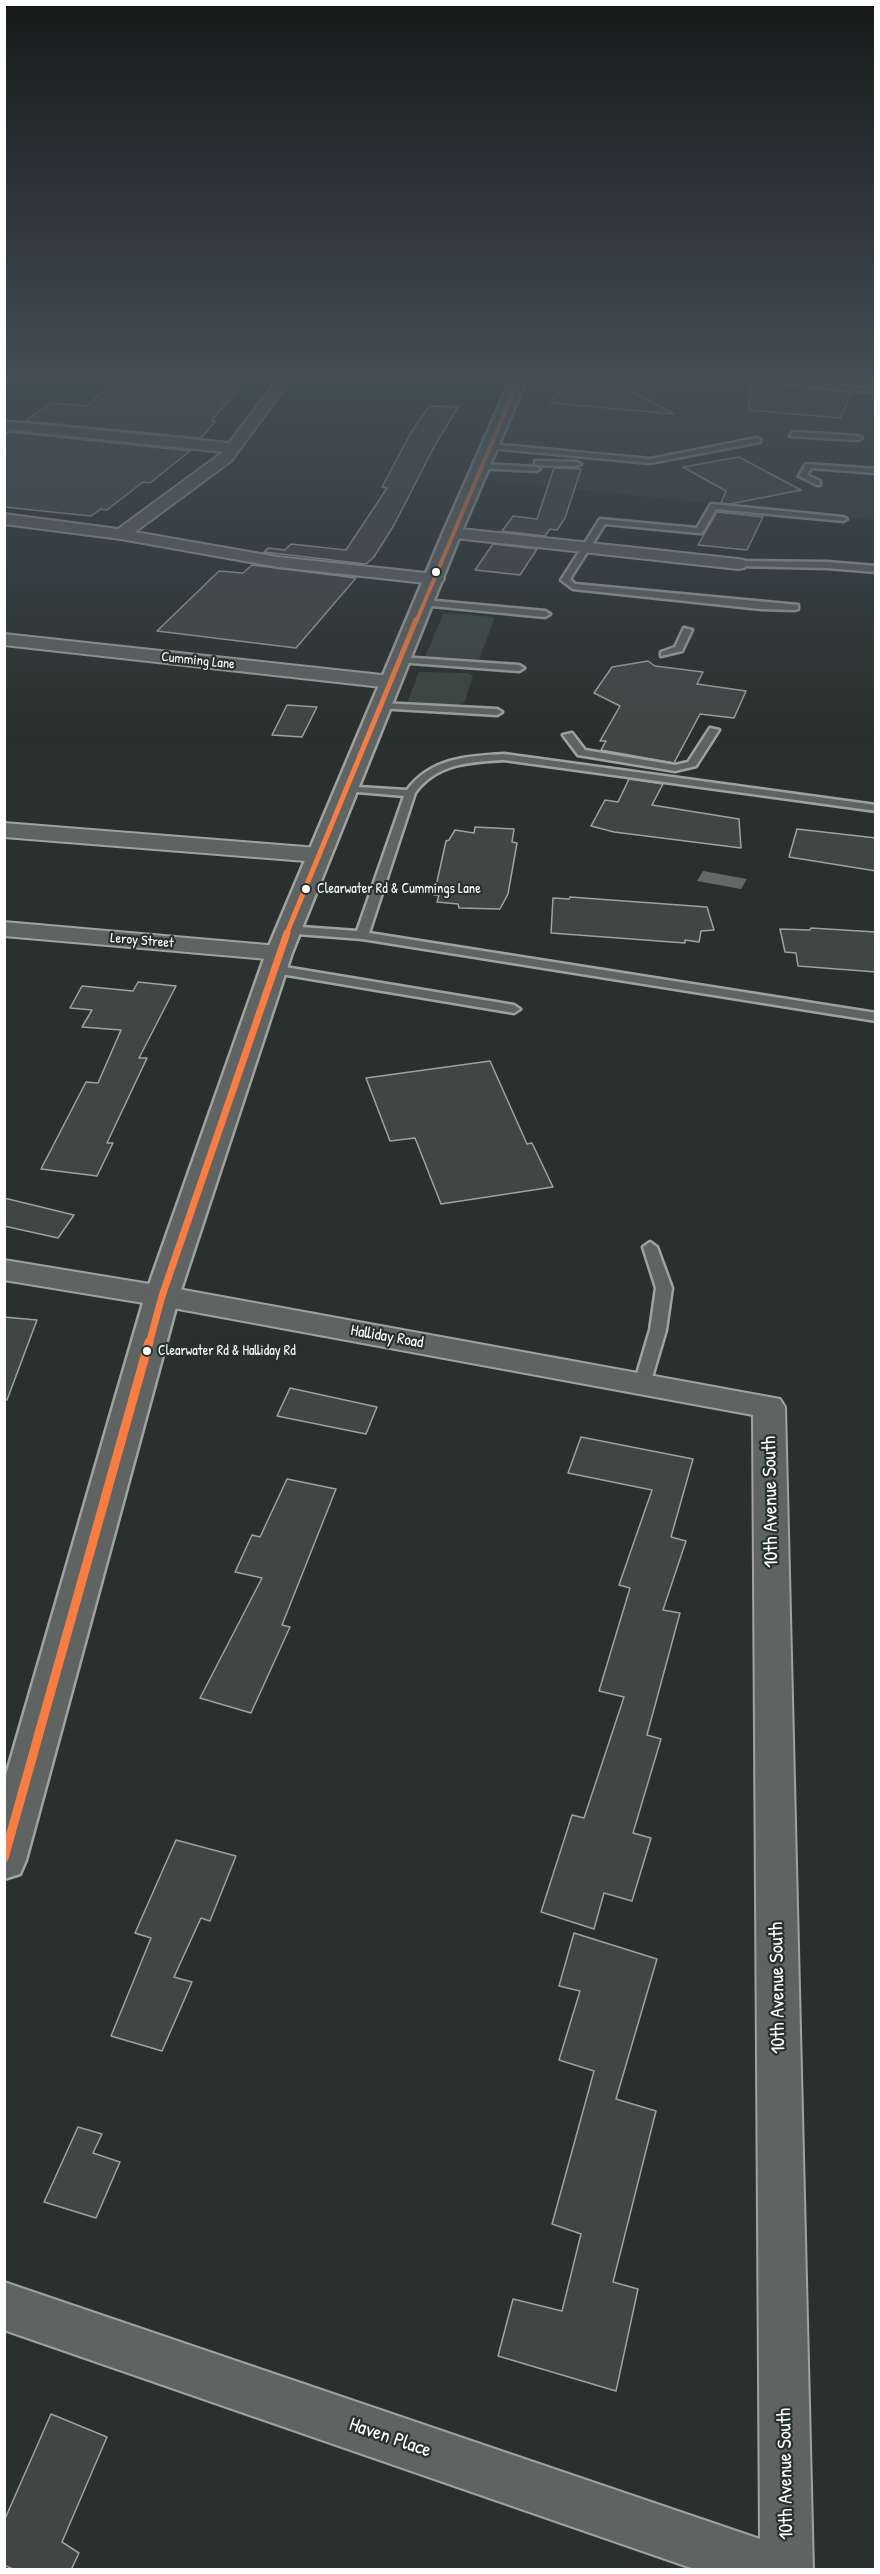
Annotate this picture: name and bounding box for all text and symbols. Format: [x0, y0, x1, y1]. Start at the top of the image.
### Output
unlabelled marker [430, 566, 442, 578]
street label: Cumming Lane [160, 649, 236, 673]
place label: Clearwater Rd & Cummings Lane [317, 881, 481, 897]
marker: Clearwater Rd & Cummings Lane [300, 883, 312, 895]
street label: Leroy Street [110, 930, 174, 952]
street label: Halliday Road [349, 1321, 425, 1353]
place label: Clearwater Rd & Halliday Rd [158, 1343, 296, 1359]
marker: Clearwater Rd & Halliday Rd [141, 1345, 153, 1357]
street label: 10th Avenue South [758, 1436, 784, 1568]
street label: 10th Avenue South [765, 1922, 791, 2054]
street label: 10th Avenue South [773, 2408, 799, 2540]
street label: Haven Place [346, 2413, 434, 2463]

